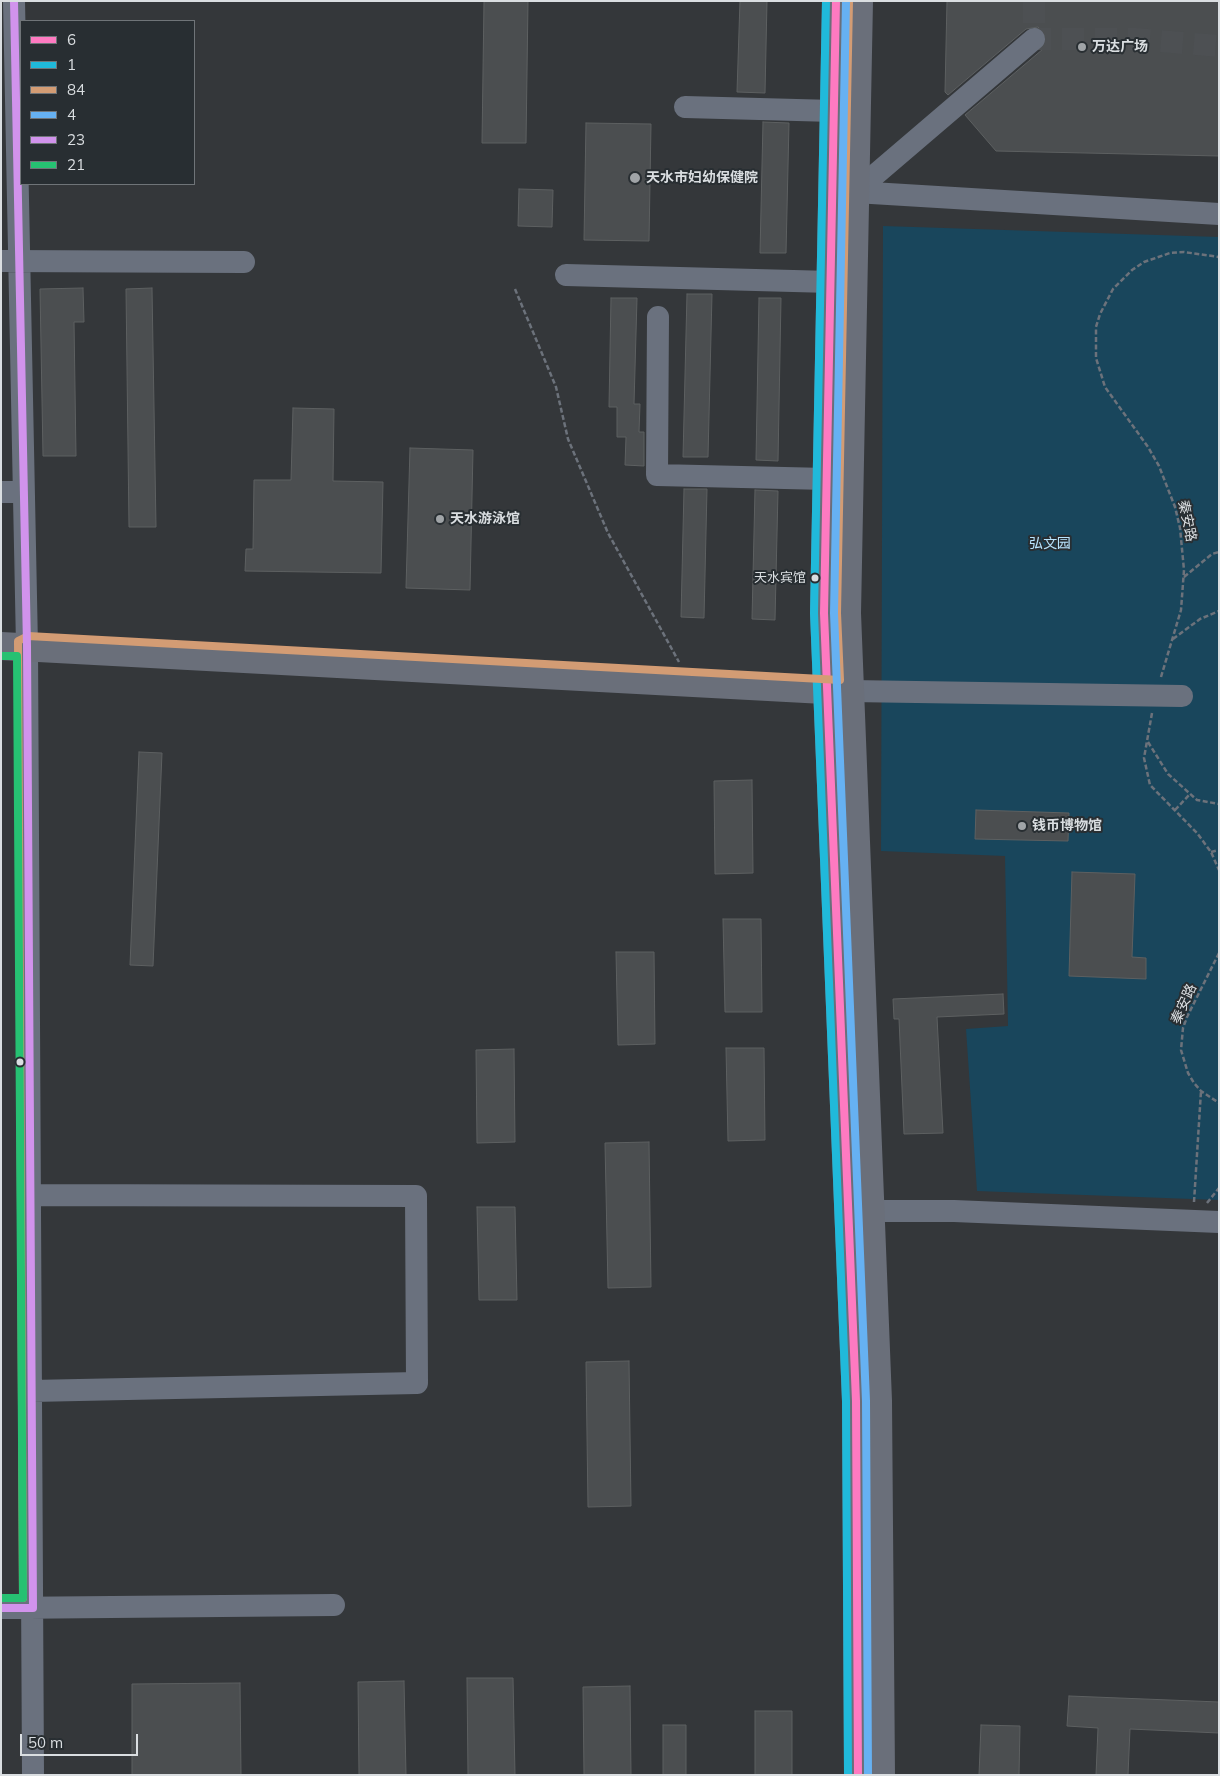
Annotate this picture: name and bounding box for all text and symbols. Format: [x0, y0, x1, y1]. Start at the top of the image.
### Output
legend [20, 20, 195, 185]
text: 6 [67, 30, 76, 49]
place label: 万达广场 [1092, 39, 1148, 55]
marker: 万达广场 [1076, 41, 1088, 53]
text: 1 [67, 55, 76, 74]
text: 84 [67, 80, 85, 99]
text: 4 [67, 105, 76, 124]
text: 23 [67, 130, 85, 149]
text: 21 [67, 155, 85, 174]
place label: 天水市妇幼保健院 [646, 170, 758, 186]
marker: 天水市妇幼保健院 [628, 171, 642, 185]
street label: 秦安路 [1174, 499, 1200, 543]
place label: 天水游泳馆 [450, 511, 520, 527]
marker: 天水游泳馆 [434, 513, 446, 525]
park label: 弘文园 [1029, 536, 1071, 552]
place label: 天水宾馆 [754, 570, 806, 586]
marker: 天水宾馆 [810, 573, 820, 583]
place label: 钱币博物馆 [1032, 818, 1102, 834]
marker: 钱币博物馆 [1016, 820, 1028, 832]
street label: 秦安路 [1168, 981, 1200, 1027]
unlabelled marker [15, 1057, 25, 1067]
scale bar [22, 1724, 140, 1756]
text: 50 m [28, 1733, 63, 1752]

